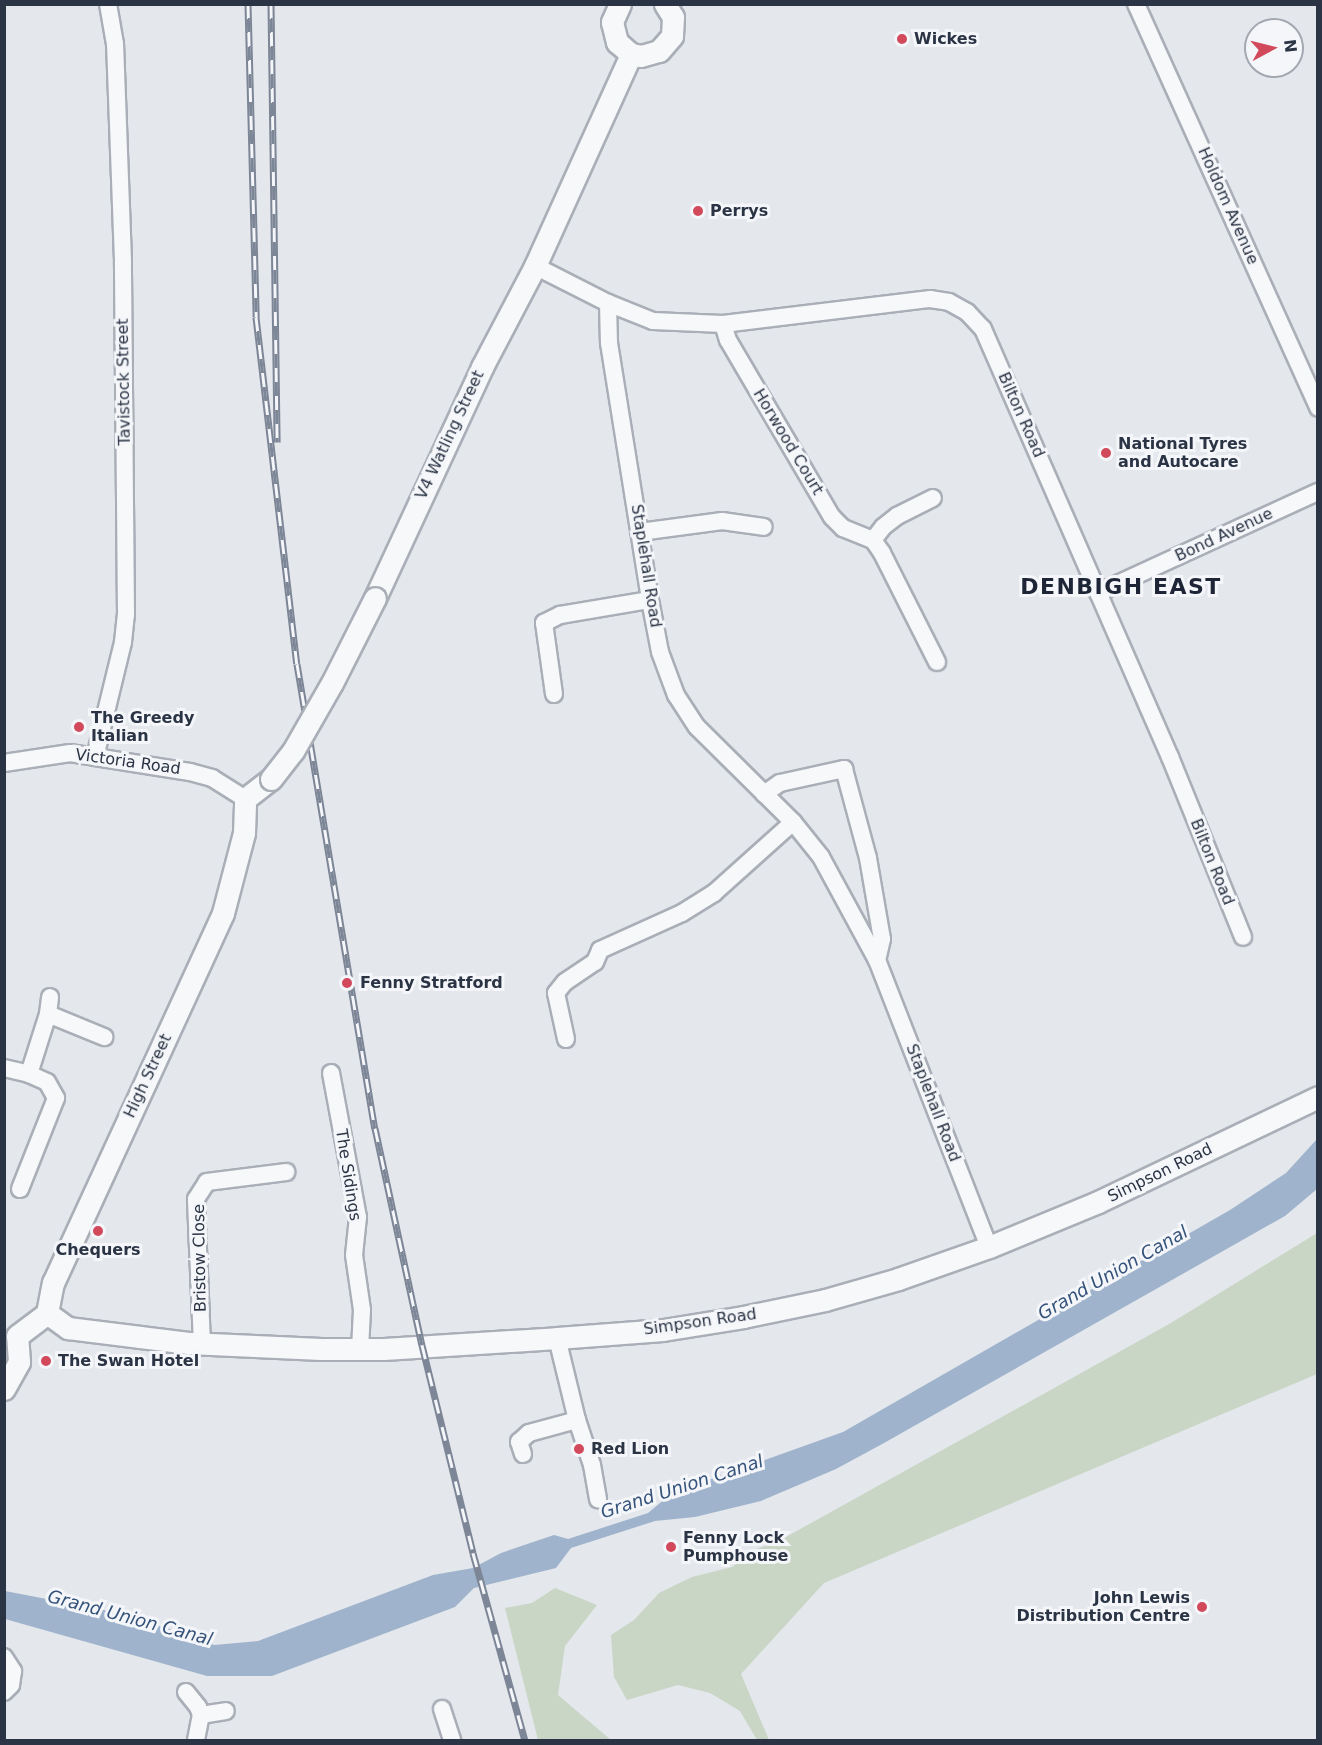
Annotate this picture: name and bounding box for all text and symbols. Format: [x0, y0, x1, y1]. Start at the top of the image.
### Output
north arrow [1244, 18, 1304, 78]
place label: Wickes [914, 29, 977, 49]
marker: Wickes [895, 32, 909, 46]
text: N [1280, 38, 1301, 54]
street label: Holdom Avenue [1194, 144, 1262, 268]
place label: Perrys [710, 201, 768, 221]
marker: Perrys [691, 204, 705, 218]
street label: Tavistock Street [113, 318, 135, 446]
street label: V4 Watling Street [412, 368, 488, 502]
street label: Bilton Road [994, 369, 1048, 461]
street label: Horwood Court [749, 386, 827, 498]
place label: National Tyres and Autocare [1118, 434, 1247, 472]
marker: National Tyres and Autocare [1099, 446, 1113, 460]
street label: Staplehall Road [627, 503, 665, 629]
street label: Bond Avenue [1172, 504, 1276, 566]
district label: DENBIGH EAST [1020, 574, 1222, 600]
place label: The Greedy Italian [91, 708, 194, 746]
marker: The Greedy Italian [72, 720, 86, 734]
street label: Victoria Road [74, 745, 182, 779]
street label: Bilton Road [1186, 816, 1238, 908]
place label: Fenny Stratford [360, 973, 503, 993]
marker: Fenny Stratford [338, 974, 356, 992]
street label: High Street [120, 1031, 176, 1121]
street label: Staplehall Road [902, 1041, 964, 1165]
street label: The Sidings [331, 1128, 365, 1222]
street label: Simpson Road [1105, 1139, 1215, 1207]
street label: Bristow Close [189, 1204, 211, 1312]
water label: Grand Union Canal [1034, 1221, 1192, 1325]
marker: Chequers [91, 1224, 105, 1238]
place label: Chequers [55, 1240, 141, 1260]
street label: Simpson Road [642, 1305, 758, 1339]
place label: The Swan Hotel [58, 1351, 199, 1371]
marker: The Swan Hotel [39, 1354, 53, 1368]
place label: Red Lion [591, 1439, 669, 1459]
marker: Red Lion [572, 1442, 586, 1456]
water label: Grand Union Canal [598, 1451, 766, 1523]
place label: Fenny Lock Pumphouse [683, 1528, 788, 1566]
marker: Fenny Lock Pumphouse [664, 1540, 678, 1554]
water label: Grand Union Canal [45, 1586, 215, 1650]
place label: John Lewis Distribution Centre [1016, 1588, 1190, 1626]
marker: John Lewis Distribution Centre [1195, 1600, 1209, 1614]

